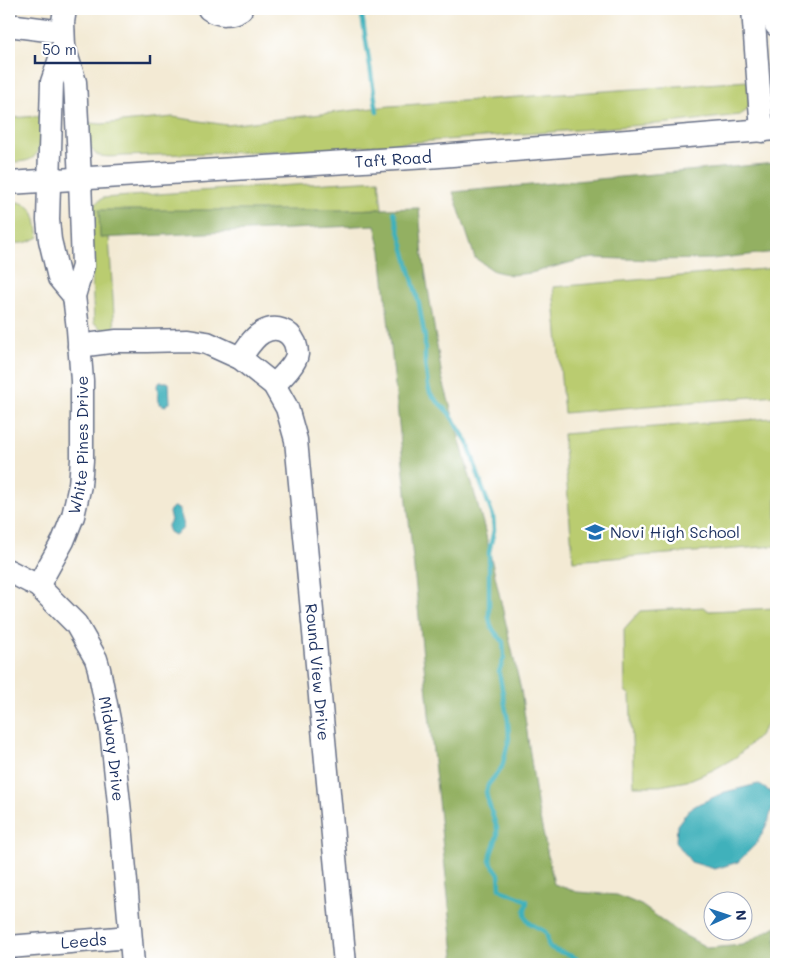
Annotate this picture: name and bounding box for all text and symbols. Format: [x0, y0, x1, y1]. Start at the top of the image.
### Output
scale bar [35, 32, 150, 64]
text: 50 m [42, 39, 77, 59]
street label: Taft Road [354, 146, 432, 171]
street label: White Pines Drive [63, 375, 92, 516]
school or university icon: Novi High School [584, 521, 606, 543]
place label: Novi High School [610, 521, 740, 542]
street label: Round View Drive [301, 603, 335, 742]
street label: Midway Drive [95, 694, 130, 802]
north arrow [702, 890, 752, 940]
text: N [732, 909, 751, 921]
street label: Leeds [60, 928, 108, 953]

